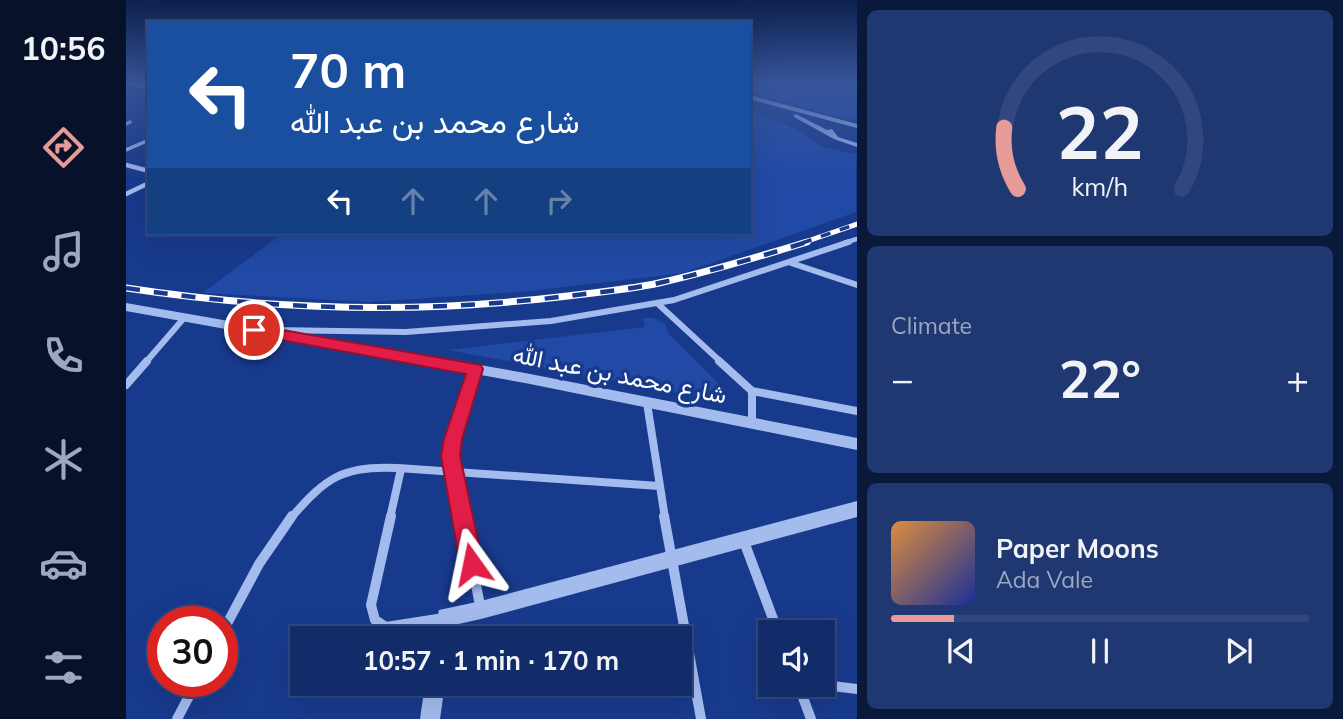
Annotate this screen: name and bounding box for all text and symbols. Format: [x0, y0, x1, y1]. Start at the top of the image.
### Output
text: 10:56 [21, 28, 105, 68]
text: 70 m [290, 39, 406, 100]
icon: left [175, 49, 266, 140]
text: 22 [1056, 87, 1144, 178]
text: شارع محمد بن عبد الله [290, 101, 580, 141]
icon: directions [39, 123, 88, 172]
text: km/h [1072, 171, 1128, 202]
icon: left [321, 182, 359, 220]
icon: ahead [394, 182, 432, 220]
icon: ahead [467, 182, 505, 220]
icon: right [540, 182, 578, 220]
icon: music [39, 227, 88, 276]
pin [224, 300, 284, 360]
icon: arrive [235, 311, 273, 349]
text: Climate [891, 311, 972, 340]
icon: phone [39, 331, 88, 380]
street label: شارع محمد بن عبد الله [510, 339, 729, 411]
text: 22° [1059, 346, 1141, 411]
text: − [891, 355, 914, 403]
text: + [1286, 355, 1309, 403]
icon: climate [39, 435, 88, 484]
position arrow [435, 527, 509, 601]
text: Paper Moons [996, 532, 1159, 565]
icon: car [39, 539, 88, 588]
text: Ada Vale [996, 565, 1093, 594]
speed limit sign: 30 [147, 606, 238, 697]
map controls [758, 620, 835, 697]
button: sound [758, 620, 835, 697]
icon: previous [942, 632, 980, 670]
icon: pause [1081, 632, 1119, 670]
icon: next [1220, 632, 1258, 670]
icon: filters [39, 643, 88, 692]
text: 10:57 · 1 min · 170 m [363, 644, 619, 677]

